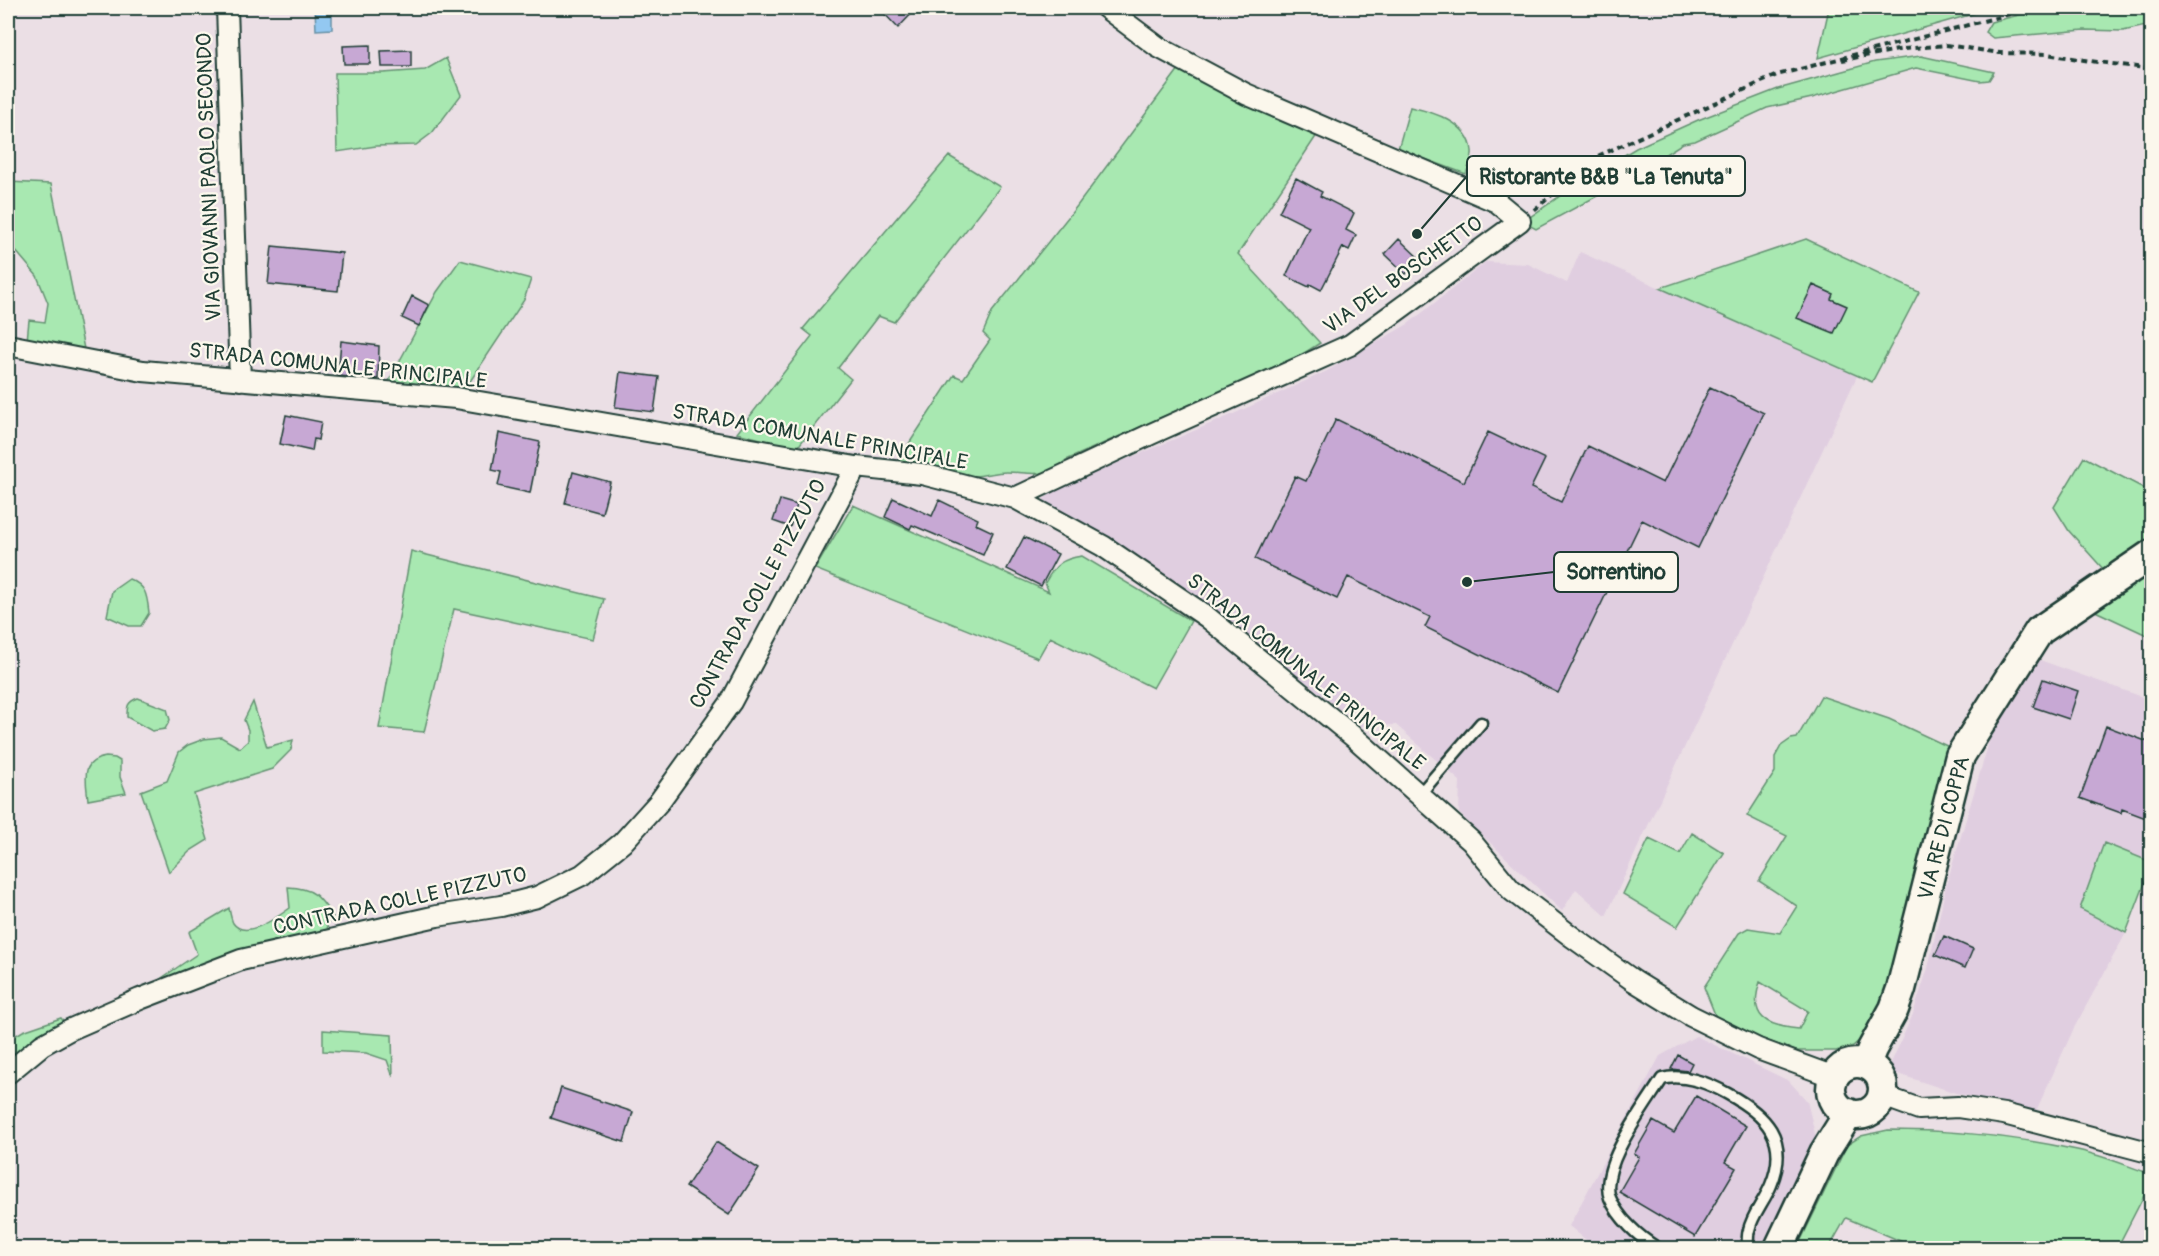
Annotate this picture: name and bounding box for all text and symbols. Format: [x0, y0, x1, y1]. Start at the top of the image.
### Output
street label: VIA GIOVANNI PAOLO SECONDO [190, 32, 228, 322]
callout: Ristorante B&B "La Tenuta" [1467, 156, 1745, 196]
text: Ristorante B&B "La Tenuta" [1479, 163, 1733, 191]
street label: VIA DEL BOSCHETTO [1318, 210, 1488, 340]
street label: STRADA COMUNALE PRINCIPALE [188, 337, 488, 395]
street label: STRADA COMUNALE PRINCIPALE [670, 398, 970, 476]
street label: CONTRADA COLLE PIZZUTO [684, 475, 832, 713]
callout: Sorrentino [1554, 552, 1678, 592]
text: Sorrentino [1566, 558, 1666, 586]
street label: STRADA COMUNALE PRINCIPALE [1181, 567, 1431, 777]
street label: VIA RE DI COPPA [1912, 753, 1976, 903]
street label: CONTRADA COLLE PIZZUTO [271, 861, 529, 941]

